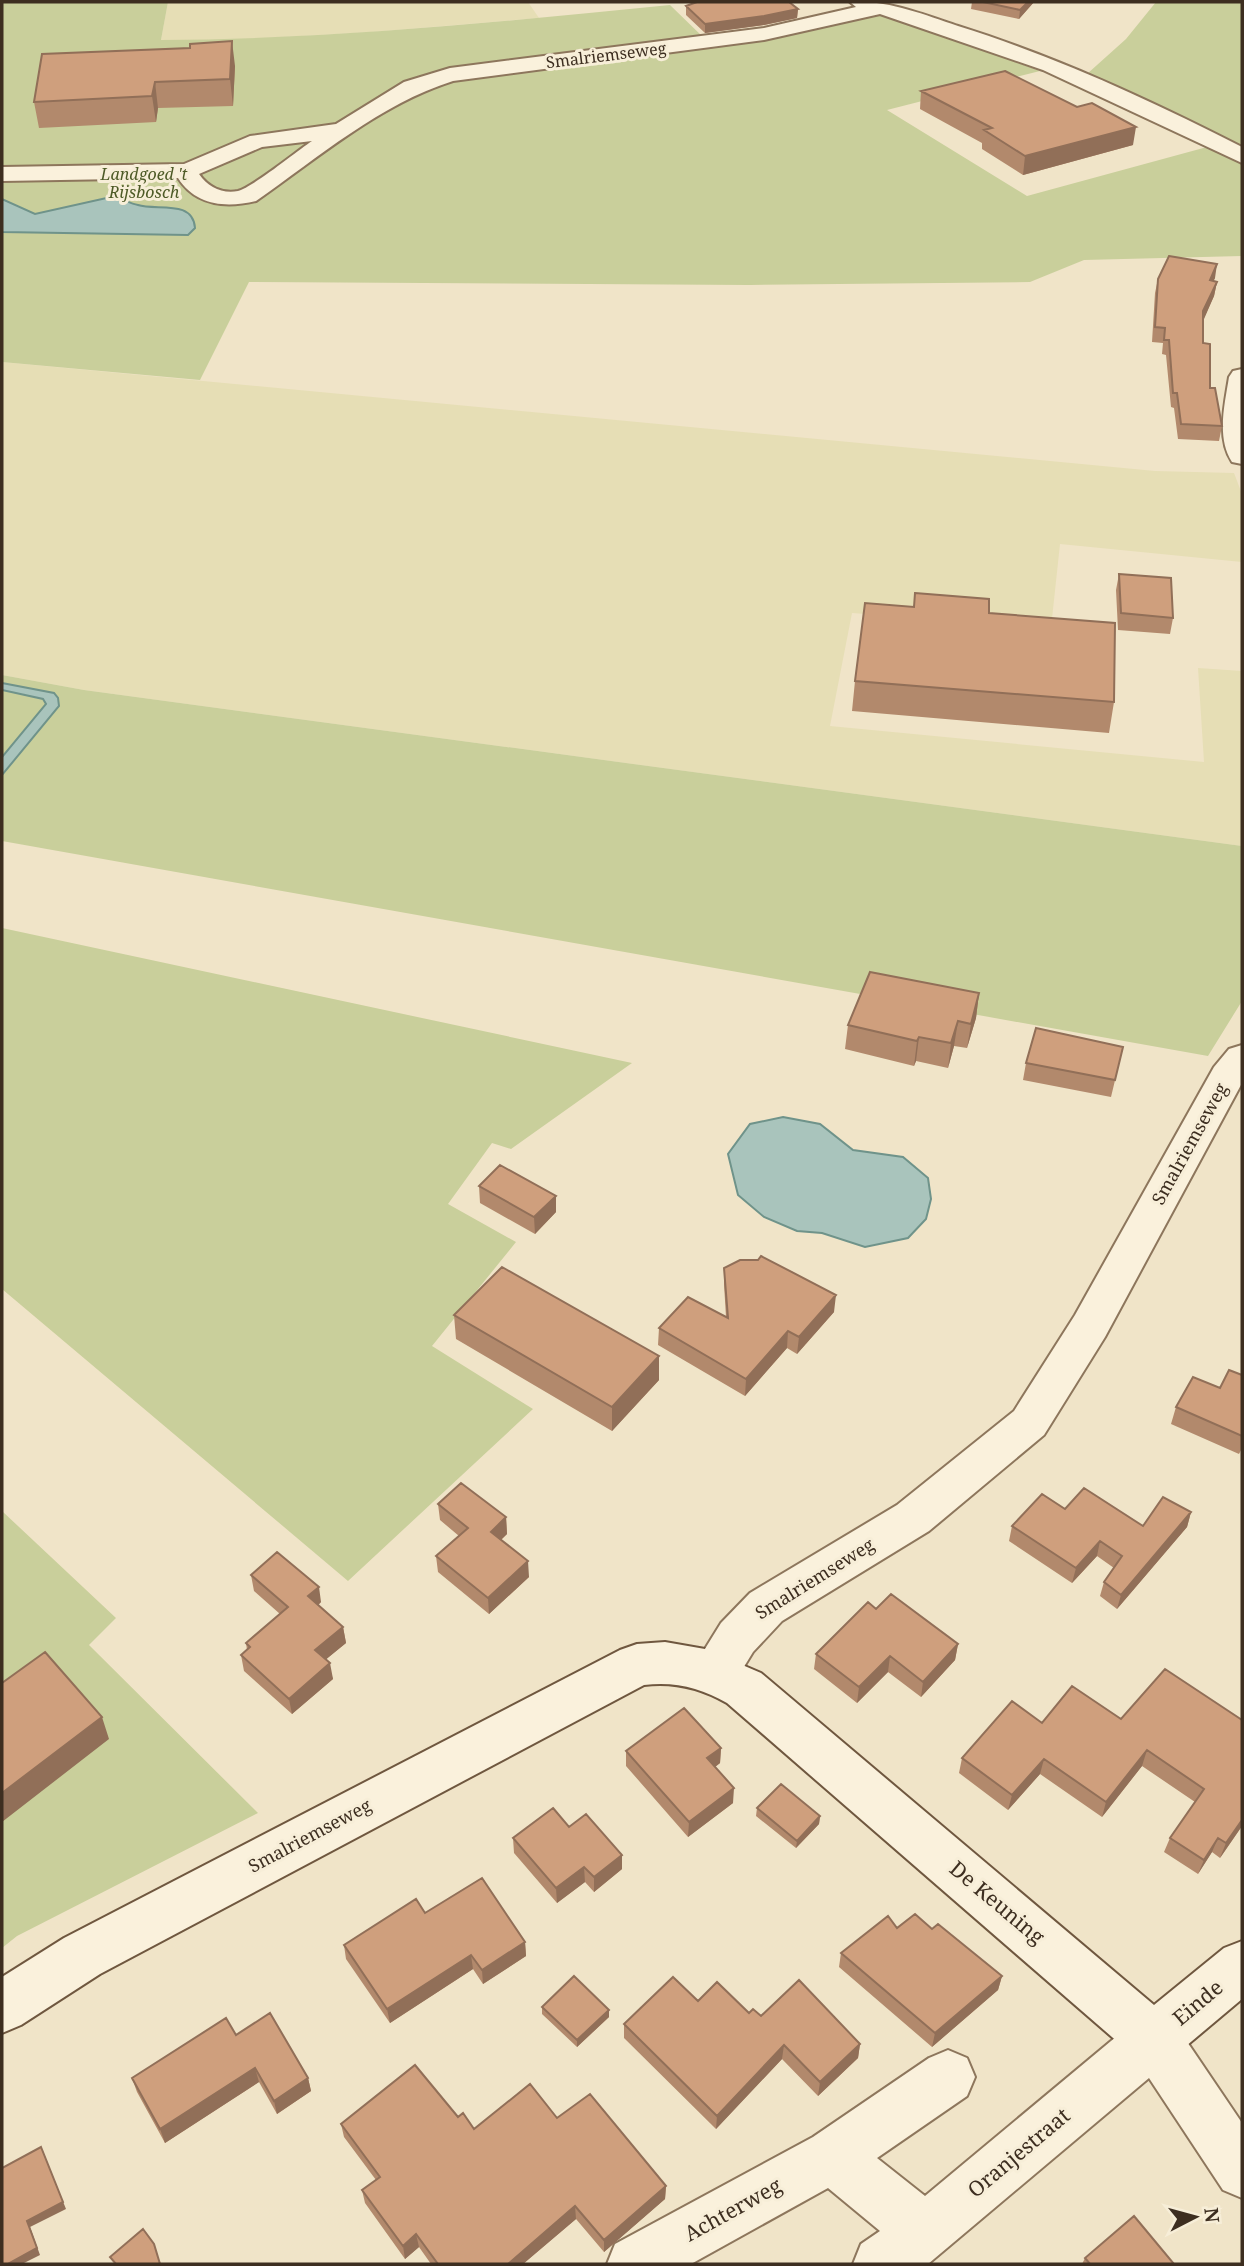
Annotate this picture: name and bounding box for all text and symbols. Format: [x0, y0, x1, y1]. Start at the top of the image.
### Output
street label: Smalriemseweg [545, 37, 668, 73]
park label: Landgoed 't Rijsbosch [100, 163, 188, 203]
street label: Smalriemseweg [1146, 1078, 1233, 1209]
street label: Smalriemseweg [750, 1532, 879, 1624]
street label: Smalriemseweg [244, 1792, 375, 1878]
street label: De Keuning [944, 1854, 1052, 1951]
street label: Einde [1166, 1973, 1228, 2031]
street label: Oranjestraat [961, 2101, 1075, 2203]
street label: Achterweg [679, 2171, 787, 2247]
north arrow [1160, 2182, 1230, 2252]
text: N [1198, 2206, 1226, 2224]

